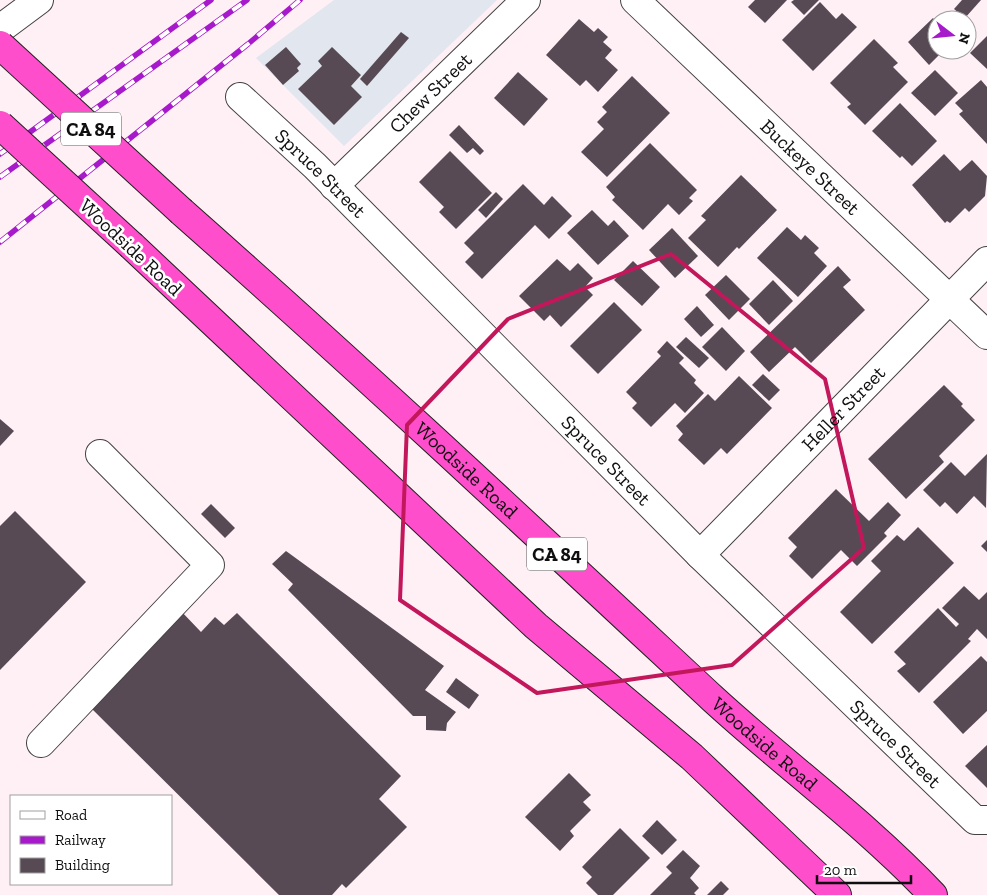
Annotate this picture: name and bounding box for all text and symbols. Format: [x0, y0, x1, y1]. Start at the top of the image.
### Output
north arrow [927, 10, 977, 60]
text: N [954, 31, 974, 46]
street label: Chew Street [384, 47, 477, 138]
road number: CA 84 [61, 112, 121, 146]
street label: Buckeye Street [756, 114, 865, 220]
street label: Spruce Street [270, 124, 372, 223]
street label: Woodside Road [75, 193, 187, 301]
street label: Heller Street [796, 360, 890, 456]
street label: Spruce Street [557, 410, 656, 511]
street label: Woodside Road [410, 416, 523, 523]
road number: CA 84 [527, 538, 587, 570]
street label: Woodside Road [707, 692, 823, 796]
street label: Spruce Street [845, 694, 947, 793]
legend [10, 795, 172, 885]
text: Road [55, 806, 88, 824]
text: Railway [55, 831, 106, 849]
scale bar [817, 852, 911, 884]
text: Building [55, 856, 110, 874]
text: 20 m [824, 861, 857, 879]

